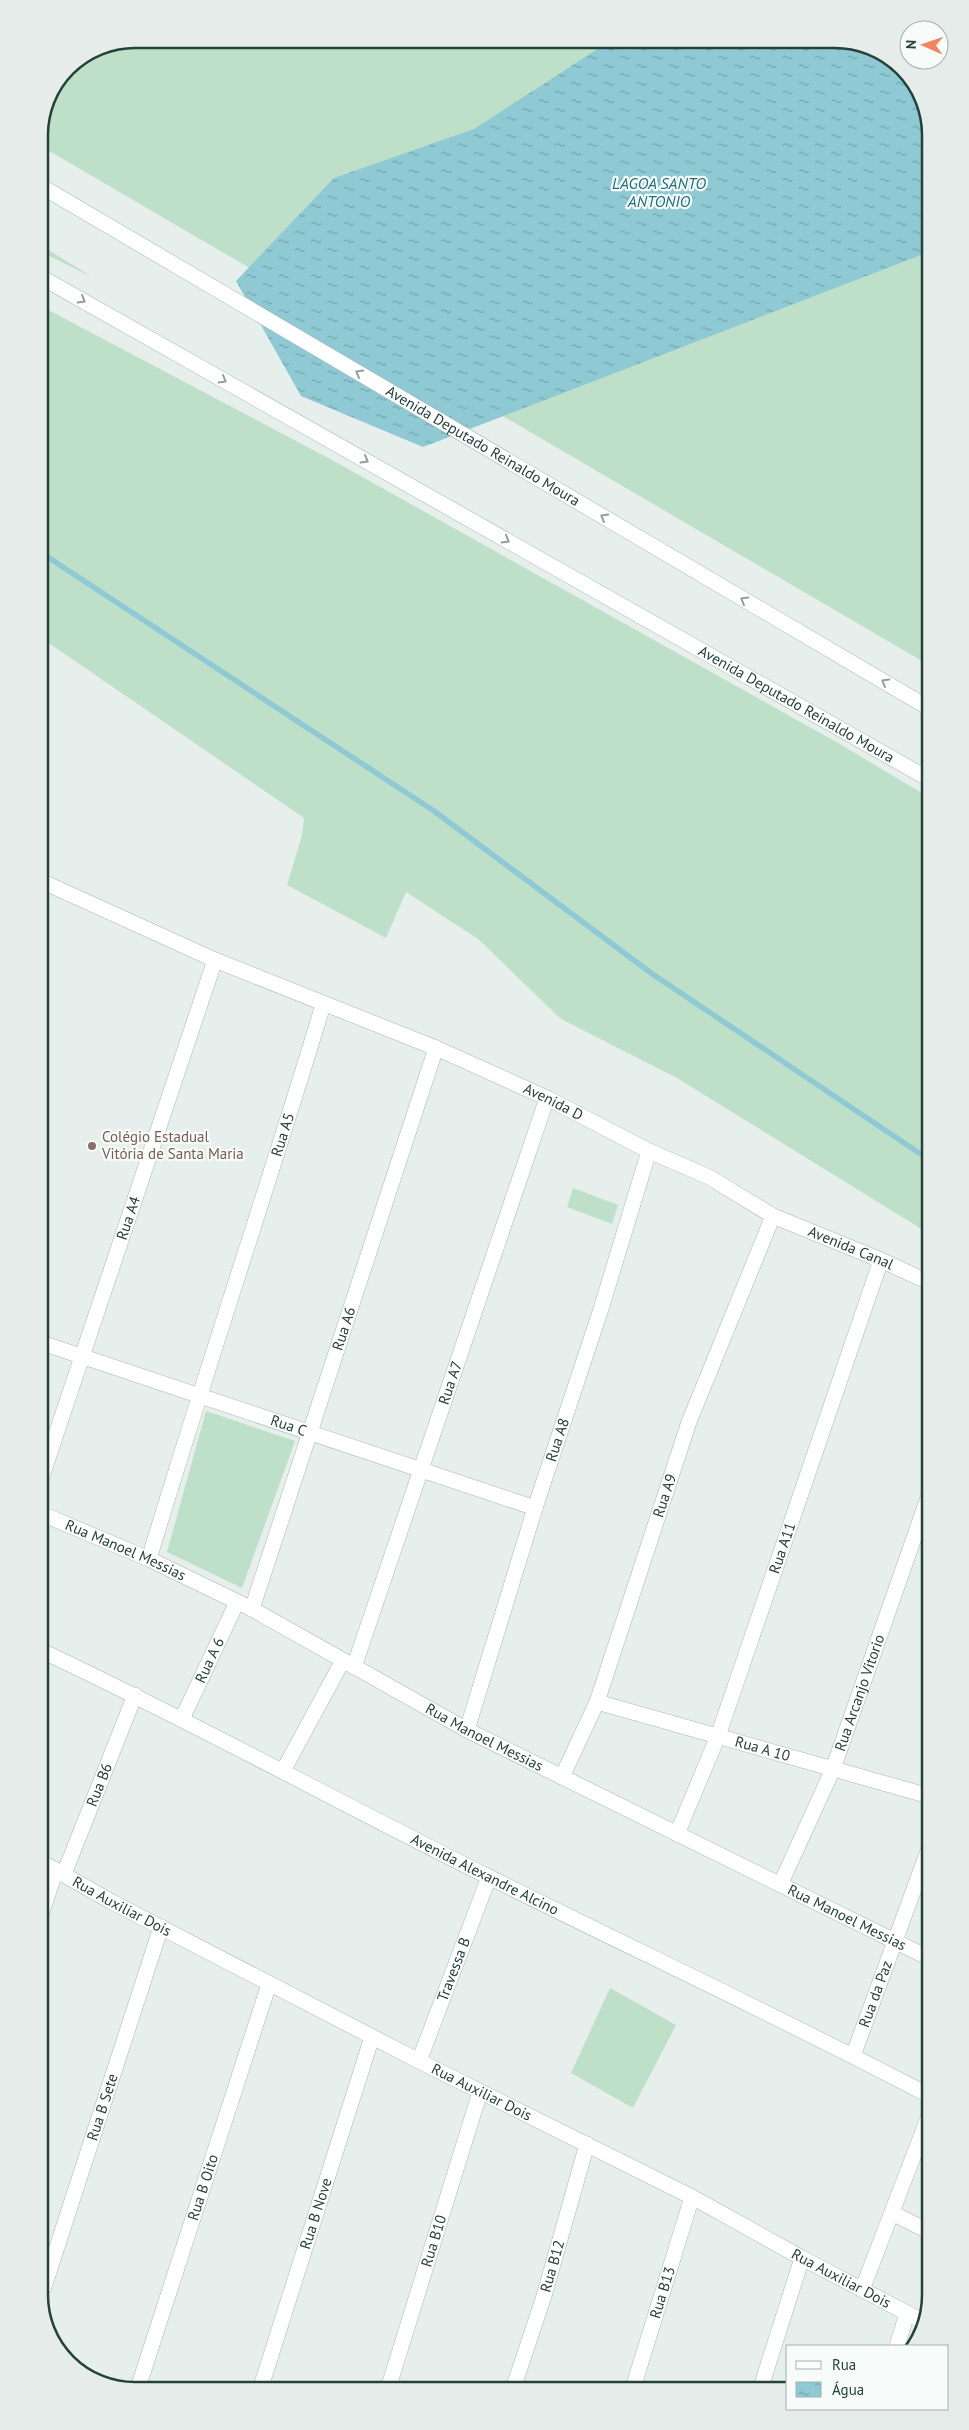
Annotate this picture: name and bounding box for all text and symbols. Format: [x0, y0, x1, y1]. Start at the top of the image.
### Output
north arrow [899, 20, 949, 70]
text: N [902, 40, 920, 49]
water label: LAGOA SANTO ANTONIO [612, 173, 707, 211]
one-way arrow [76, 294, 85, 304]
one-way arrow [355, 369, 364, 379]
one-way arrow [218, 374, 227, 384]
street label: Avenida Deputado Reinaldo Moura [383, 381, 584, 510]
one-way arrow [359, 454, 368, 464]
one-way arrow [601, 514, 610, 524]
one-way arrow [501, 534, 510, 544]
one-way arrow [741, 596, 750, 606]
street label: Avenida Deputado Reinaldo Moura [695, 641, 898, 767]
one-way arrow [881, 679, 890, 689]
street label: Avenida D [521, 1079, 587, 1124]
street label: Rua A5 [267, 1110, 298, 1159]
place label: Colégio Estadual Vitória de Santa Maria [101, 1127, 244, 1163]
marker: Colégio Estadual Vitória de Santa Maria [86, 1140, 98, 1152]
street label: Rua A4 [112, 1194, 144, 1242]
street label: Avenida Canal [805, 1221, 897, 1274]
street label: Rua A6 [327, 1304, 359, 1353]
street label: Rua A7 [434, 1358, 466, 1407]
street label: Rua C [268, 1410, 309, 1440]
street label: Rua A8 [541, 1415, 573, 1464]
street label: Rua A9 [648, 1471, 680, 1520]
street label: Rua Manoel Messias [63, 1515, 189, 1585]
street label: Rua A11 [764, 1520, 799, 1576]
street label: Rua Arcanjo Vitorio [830, 1632, 888, 1754]
street label: Rua A 6 [190, 1634, 228, 1686]
street label: Rua Manoel Messias [422, 1699, 546, 1775]
street label: Rua A 10 [733, 1732, 792, 1765]
street label: Rua B6 [82, 1760, 116, 1809]
street label: Avenida Alexandre Alcino [408, 1829, 562, 1919]
street label: Rua Auxiliar Dois [69, 1872, 175, 1940]
street label: Rua Manoel Messias [785, 1880, 910, 1954]
street label: Travessa B [433, 1935, 474, 2004]
street label: Rua da Paz [854, 1958, 896, 2030]
street label: Rua Auxiliar Dois [429, 2059, 535, 2125]
street label: Rua B Sete [82, 2071, 122, 2143]
street label: Rua B Oito [183, 2152, 222, 2223]
street label: Rua B Nove [295, 2175, 336, 2252]
street label: Rua B10 [416, 2212, 450, 2269]
street label: Rua B12 [536, 2238, 568, 2294]
street label: Rua Auxiliar Dois [788, 2244, 894, 2312]
street label: Rua B13 [645, 2264, 679, 2321]
legend [786, 2345, 949, 2410]
text: Rua [832, 2355, 856, 2374]
text: Água [832, 2380, 864, 2399]

